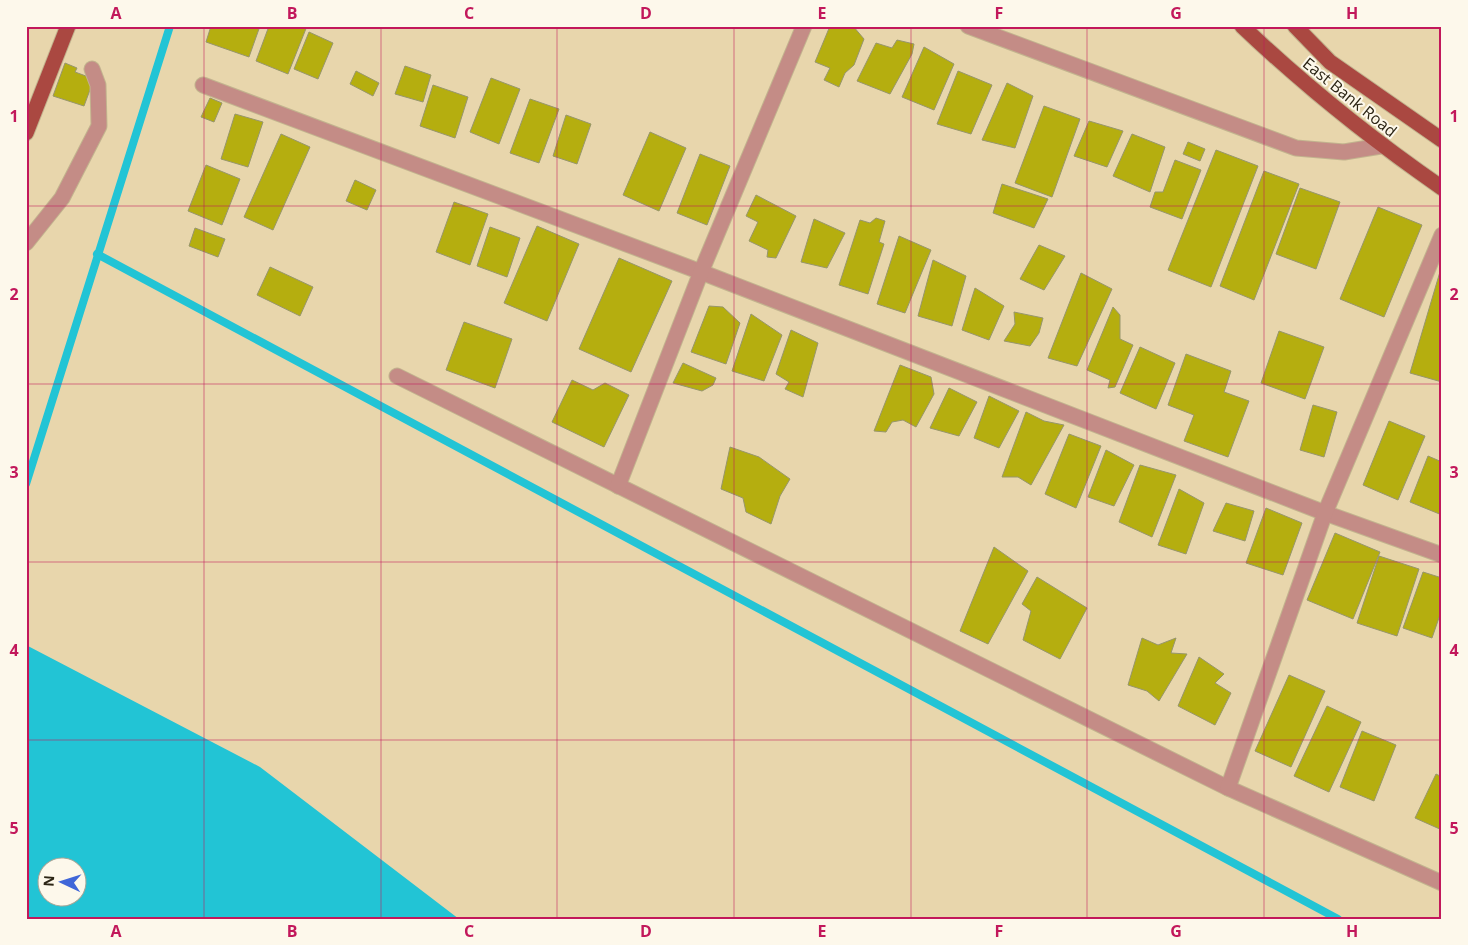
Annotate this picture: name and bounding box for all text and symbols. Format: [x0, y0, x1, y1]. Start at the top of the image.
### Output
text: A [110, 2, 122, 24]
text: B [287, 2, 297, 24]
text: C [464, 2, 474, 24]
text: D [640, 2, 652, 24]
text: E [818, 2, 827, 24]
text: F [995, 2, 1003, 24]
text: G [1170, 2, 1182, 24]
text: H [1346, 2, 1358, 24]
street label: East Bank Road [1298, 52, 1402, 142]
text: 1 [9, 105, 19, 127]
text: 1 [1449, 105, 1459, 127]
text: 2 [9, 283, 19, 305]
text: 2 [1449, 283, 1459, 305]
text: 3 [9, 461, 19, 483]
text: 3 [1449, 461, 1459, 483]
text: 4 [9, 639, 19, 661]
text: 4 [1449, 639, 1459, 661]
text: 5 [9, 817, 19, 839]
text: 5 [1449, 817, 1459, 839]
north arrow [38, 858, 88, 908]
text: N [39, 875, 58, 887]
text: A [110, 920, 122, 942]
text: B [287, 920, 297, 942]
text: C [464, 920, 474, 942]
text: D [640, 920, 652, 942]
text: E [818, 920, 827, 942]
text: F [995, 920, 1003, 942]
text: G [1170, 920, 1182, 942]
text: H [1346, 920, 1358, 942]

